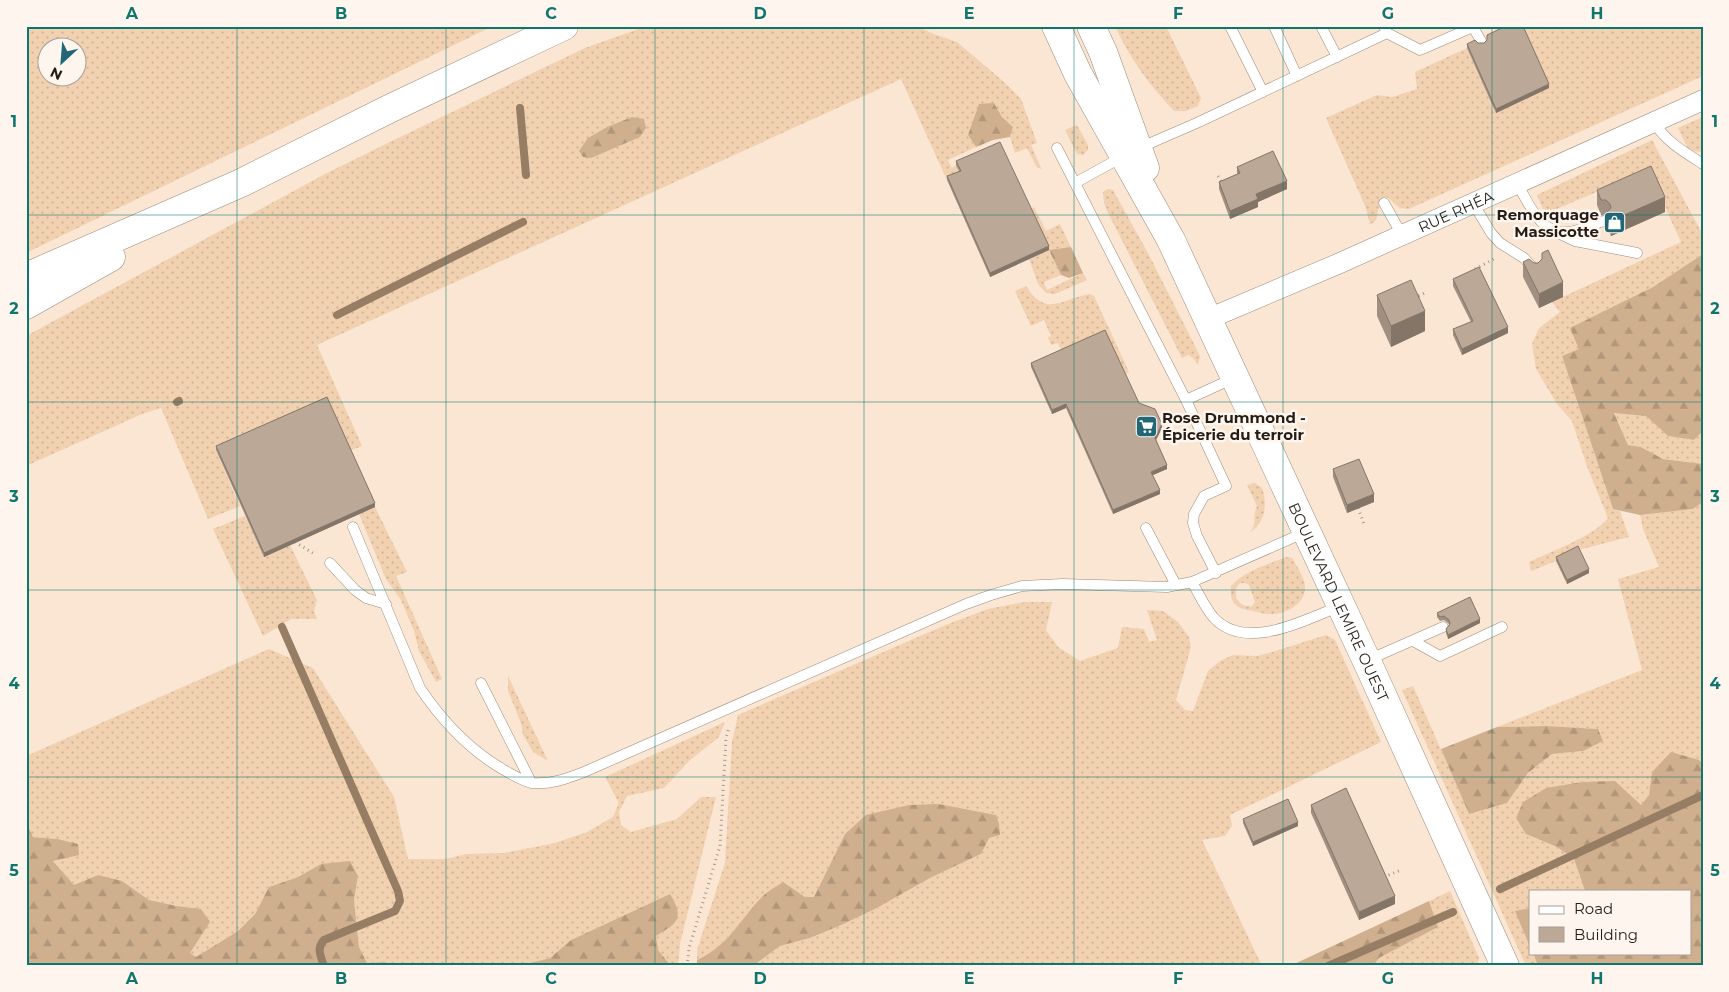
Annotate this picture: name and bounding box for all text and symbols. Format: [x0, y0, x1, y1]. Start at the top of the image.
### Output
text: A [125, 4, 139, 23]
text: B [335, 4, 347, 23]
text: C [545, 4, 557, 23]
text: D [753, 4, 767, 23]
text: E [964, 4, 974, 23]
text: F [1173, 4, 1183, 23]
text: G [1382, 4, 1394, 23]
text: H [1591, 4, 1603, 23]
north arrow [38, 38, 88, 88]
text: N [47, 63, 65, 84]
text: 1 [11, 112, 17, 131]
text: 1 [1712, 112, 1718, 131]
street label: RUE RHÉA [1415, 186, 1496, 236]
place label: Remorquage Massicotte [1497, 205, 1599, 241]
shop icon: Remorquage Massicotte [1603, 211, 1627, 235]
text: 2 [9, 299, 19, 318]
text: 2 [1710, 299, 1720, 318]
place label: Rose Drummond - Épicerie du terroir [1162, 408, 1306, 444]
supermarket icon: Rose Drummond - Épicerie du terroir [1134, 414, 1158, 438]
text: 3 [8, 487, 19, 506]
text: 3 [1709, 487, 1720, 506]
street label: BOULEVARD LEMIRE OUEST [1285, 499, 1393, 705]
text: 4 [8, 674, 20, 693]
text: 4 [1709, 674, 1721, 693]
text: 5 [9, 861, 19, 880]
text: 5 [1710, 861, 1720, 880]
legend [1529, 890, 1692, 954]
text: Road [1574, 899, 1613, 918]
text: Building [1574, 925, 1638, 944]
text: A [125, 969, 139, 988]
text: B [335, 969, 347, 988]
text: C [545, 969, 557, 988]
text: D [753, 969, 767, 988]
text: E [964, 969, 974, 988]
text: F [1173, 969, 1183, 988]
text: G [1382, 969, 1394, 988]
text: H [1591, 969, 1603, 988]

